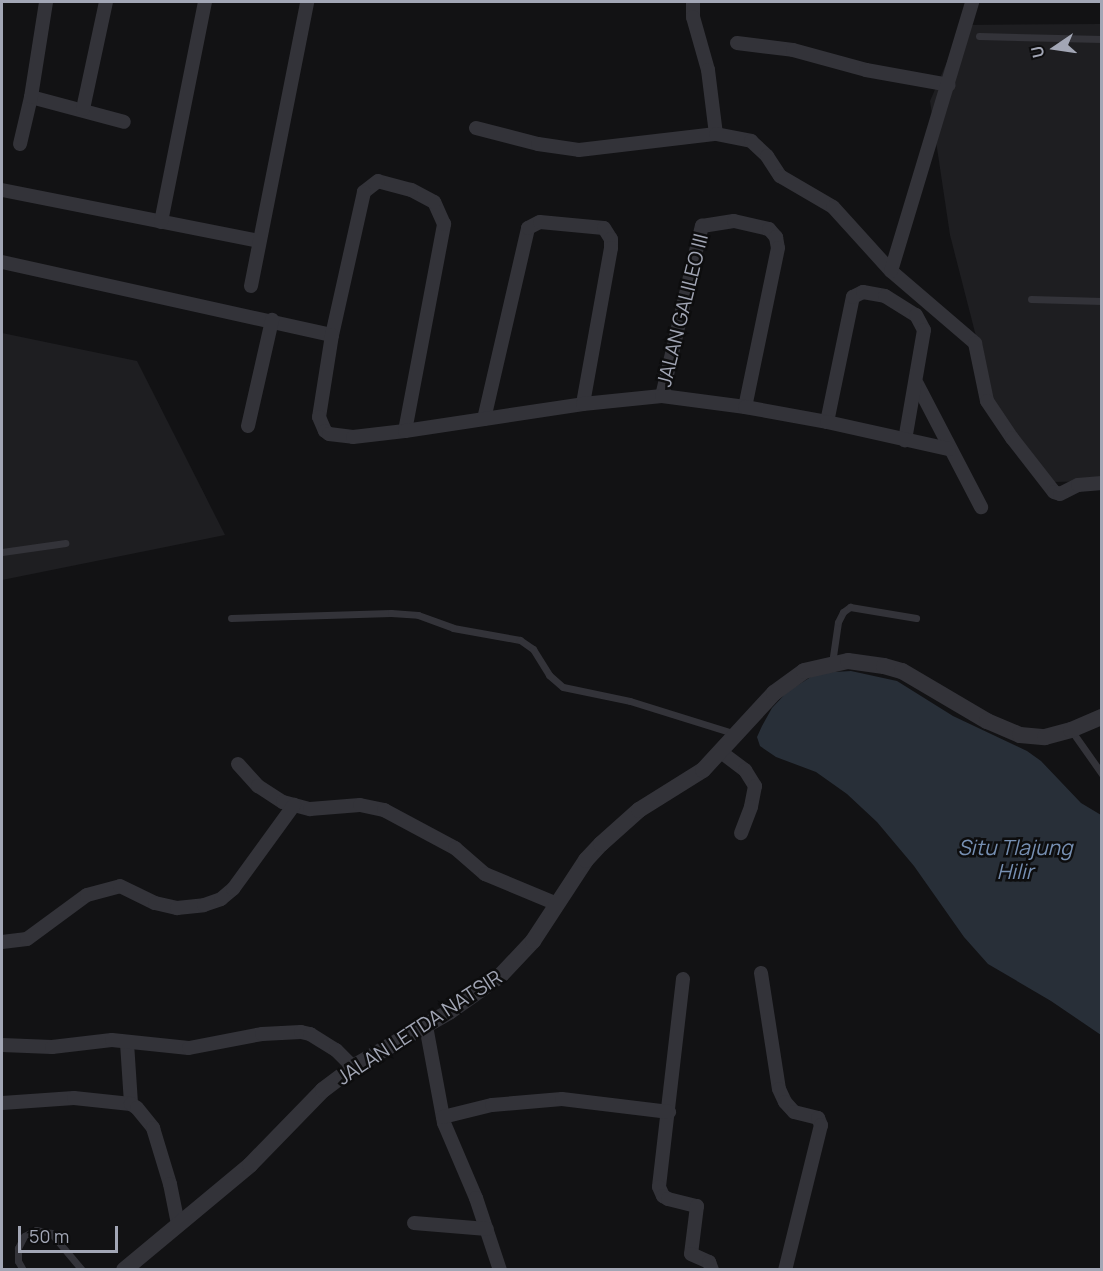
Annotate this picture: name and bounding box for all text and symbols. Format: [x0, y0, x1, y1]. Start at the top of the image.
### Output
north arrow [1025, 18, 1085, 78]
text: U [1025, 44, 1049, 60]
street label: JALAN GALILEO III [651, 231, 713, 389]
water label: Situ Tlajung Hilir [958, 834, 1072, 884]
street label: JALAN LETDA NATSIR [332, 965, 506, 1089]
scale bar [21, 1214, 122, 1252]
text: 50 m [29, 1224, 69, 1248]

